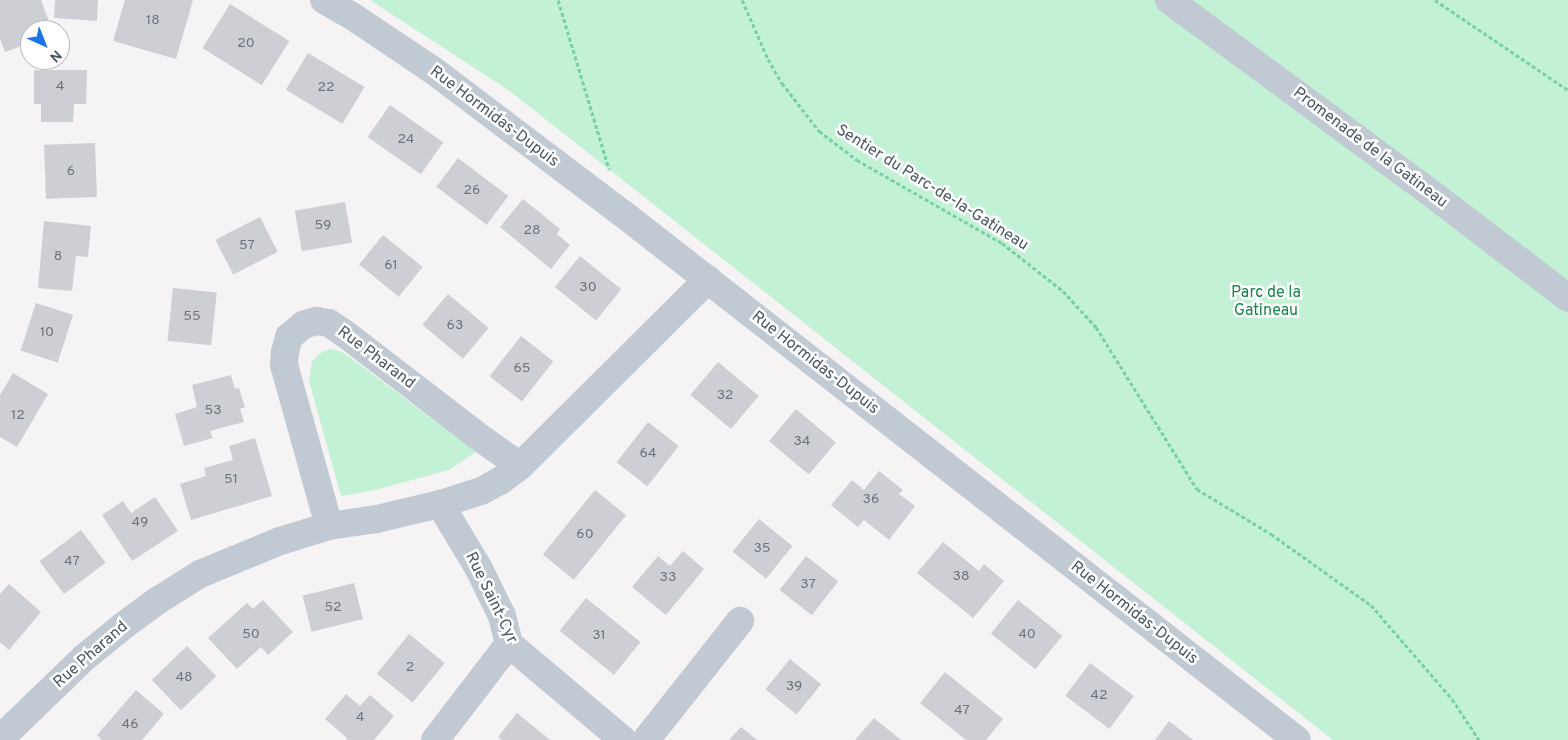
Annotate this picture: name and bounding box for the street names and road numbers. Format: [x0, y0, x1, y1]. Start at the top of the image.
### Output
street label: Rue Hormidas-Dupuis [426, 62, 562, 172]
street label: Promenade de la Gatineau [1289, 84, 1451, 212]
street label: Sentier du Parc-de-la-Gatineau [832, 121, 1032, 255]
street label: Rue Hormidas-Dupuis [748, 307, 882, 419]
street label: Rue Pharand [333, 323, 419, 393]
street label: Rue Saint-Cyr [461, 549, 521, 647]
street label: Rue Hormidas-Dupuis [1067, 557, 1201, 669]
street label: Rue Pharand [50, 617, 132, 693]

